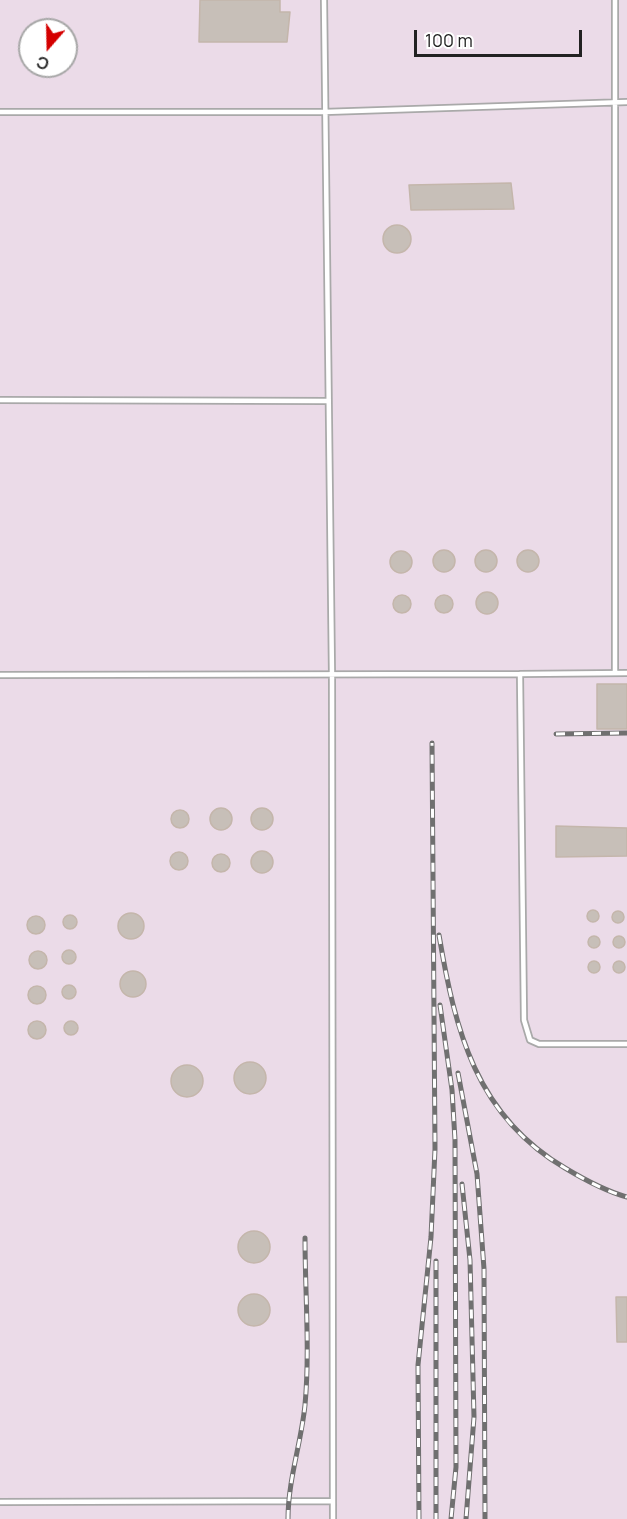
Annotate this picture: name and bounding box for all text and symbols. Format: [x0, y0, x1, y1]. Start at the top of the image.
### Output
north arrow [18, 18, 78, 78]
scale bar [417, 18, 585, 56]
text: 100 m [425, 28, 473, 52]
text: С [33, 51, 52, 75]

